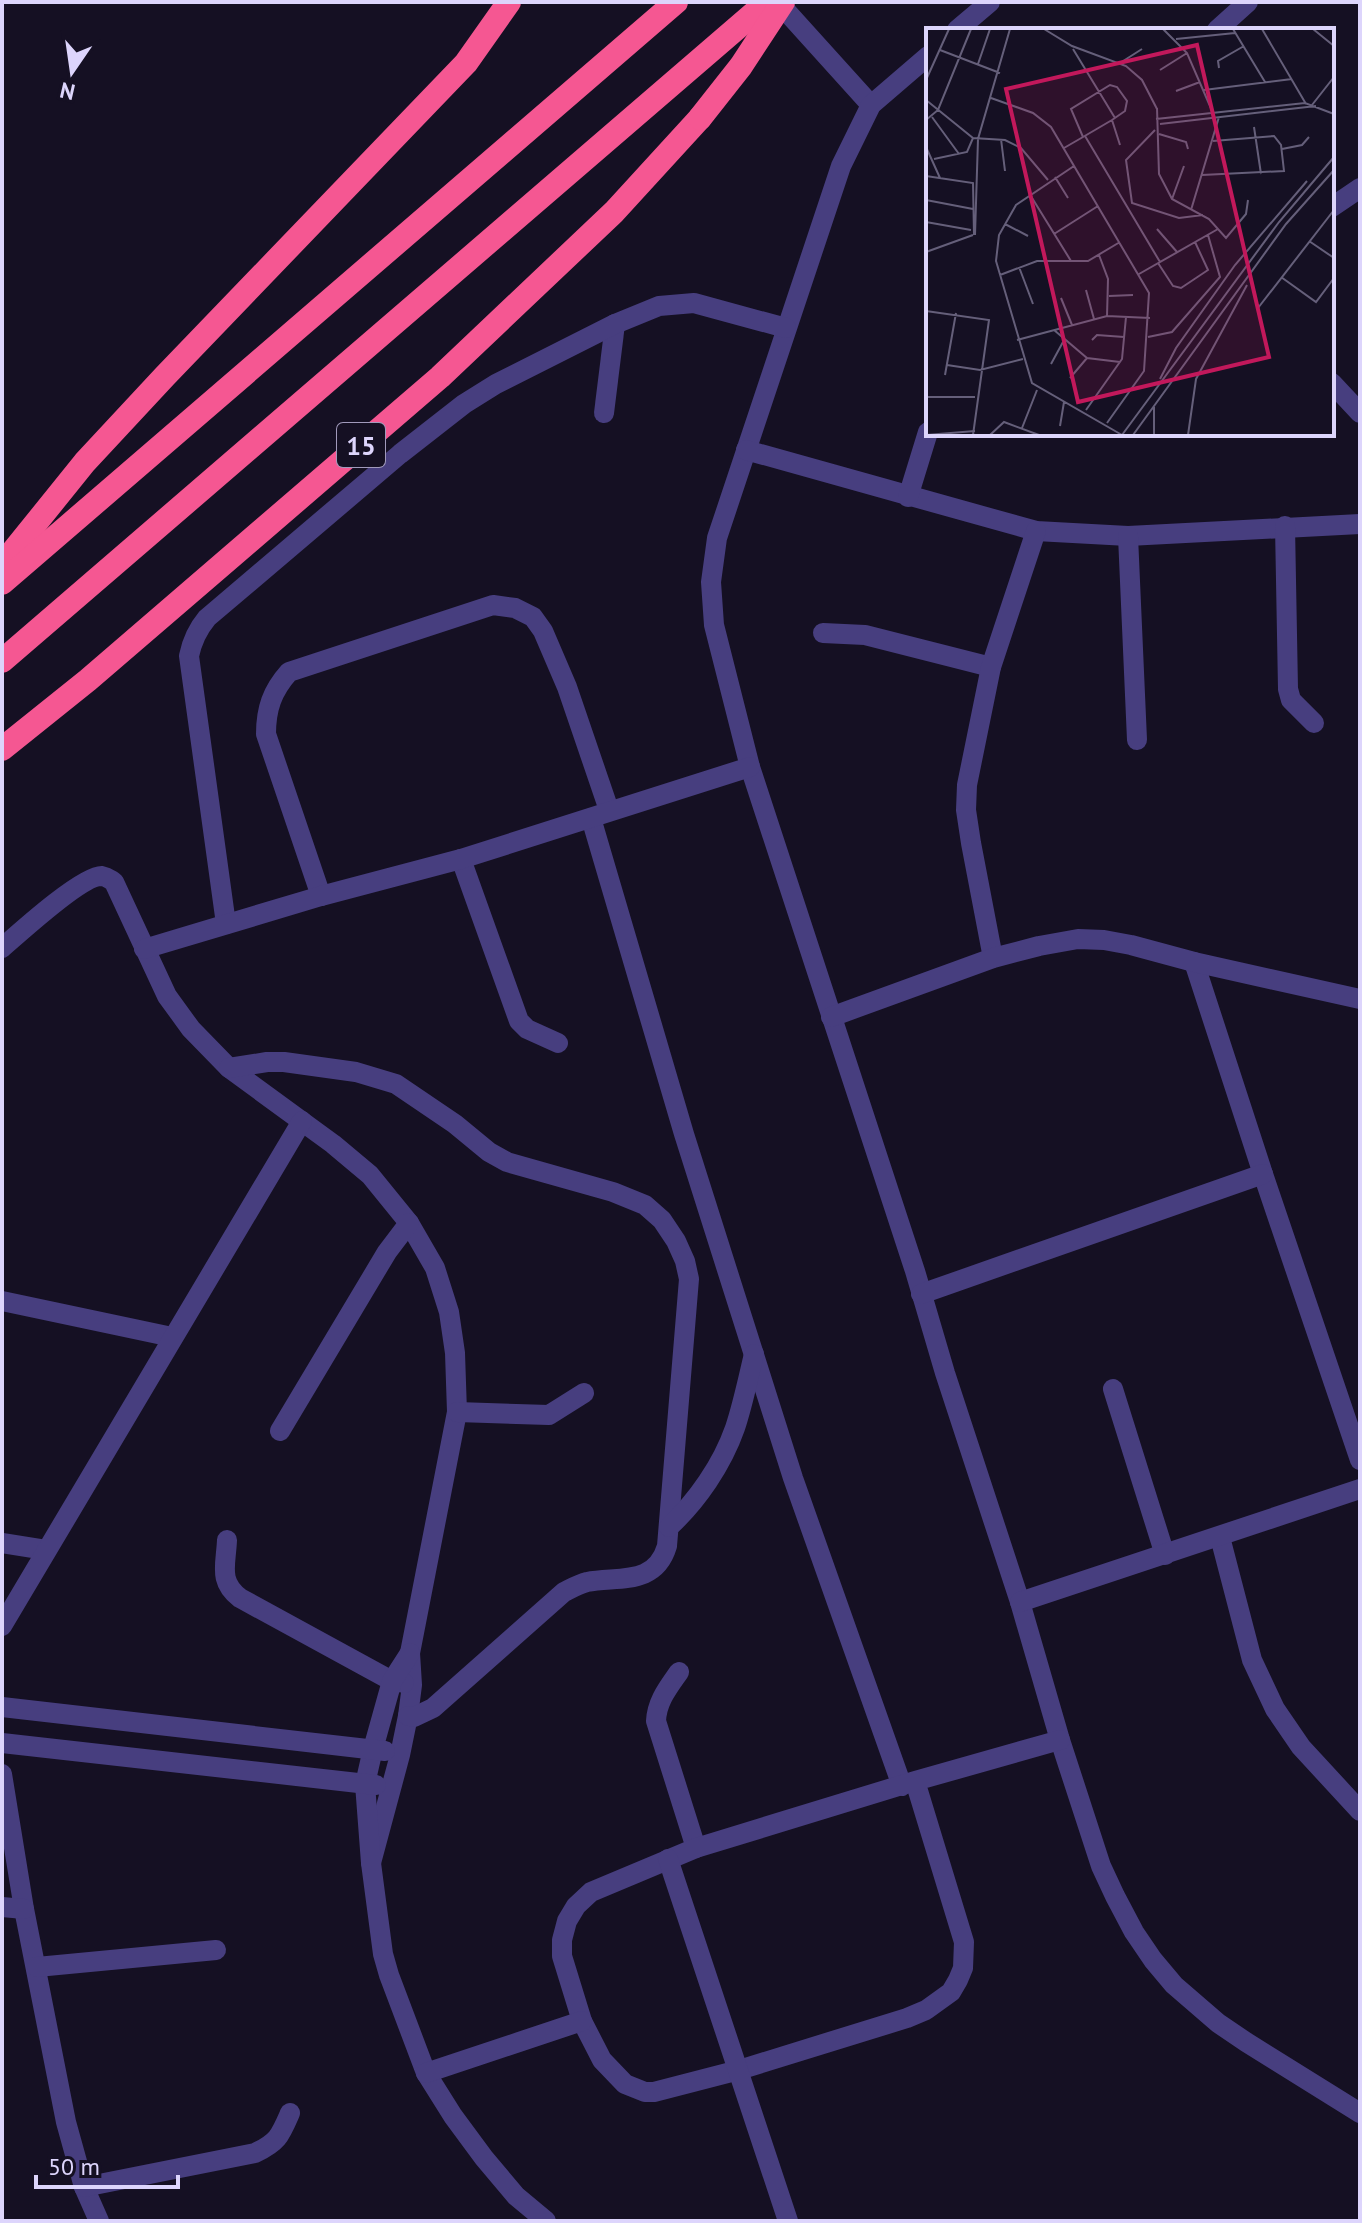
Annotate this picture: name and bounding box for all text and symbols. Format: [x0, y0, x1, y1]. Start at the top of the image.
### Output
inset map [926, 28, 1334, 436]
north arrow [32, 32, 112, 112]
text: N [57, 76, 78, 107]
road number: 15 [337, 423, 385, 467]
scale bar [36, 2139, 178, 2189]
text: 50 m [48, 2151, 100, 2182]

